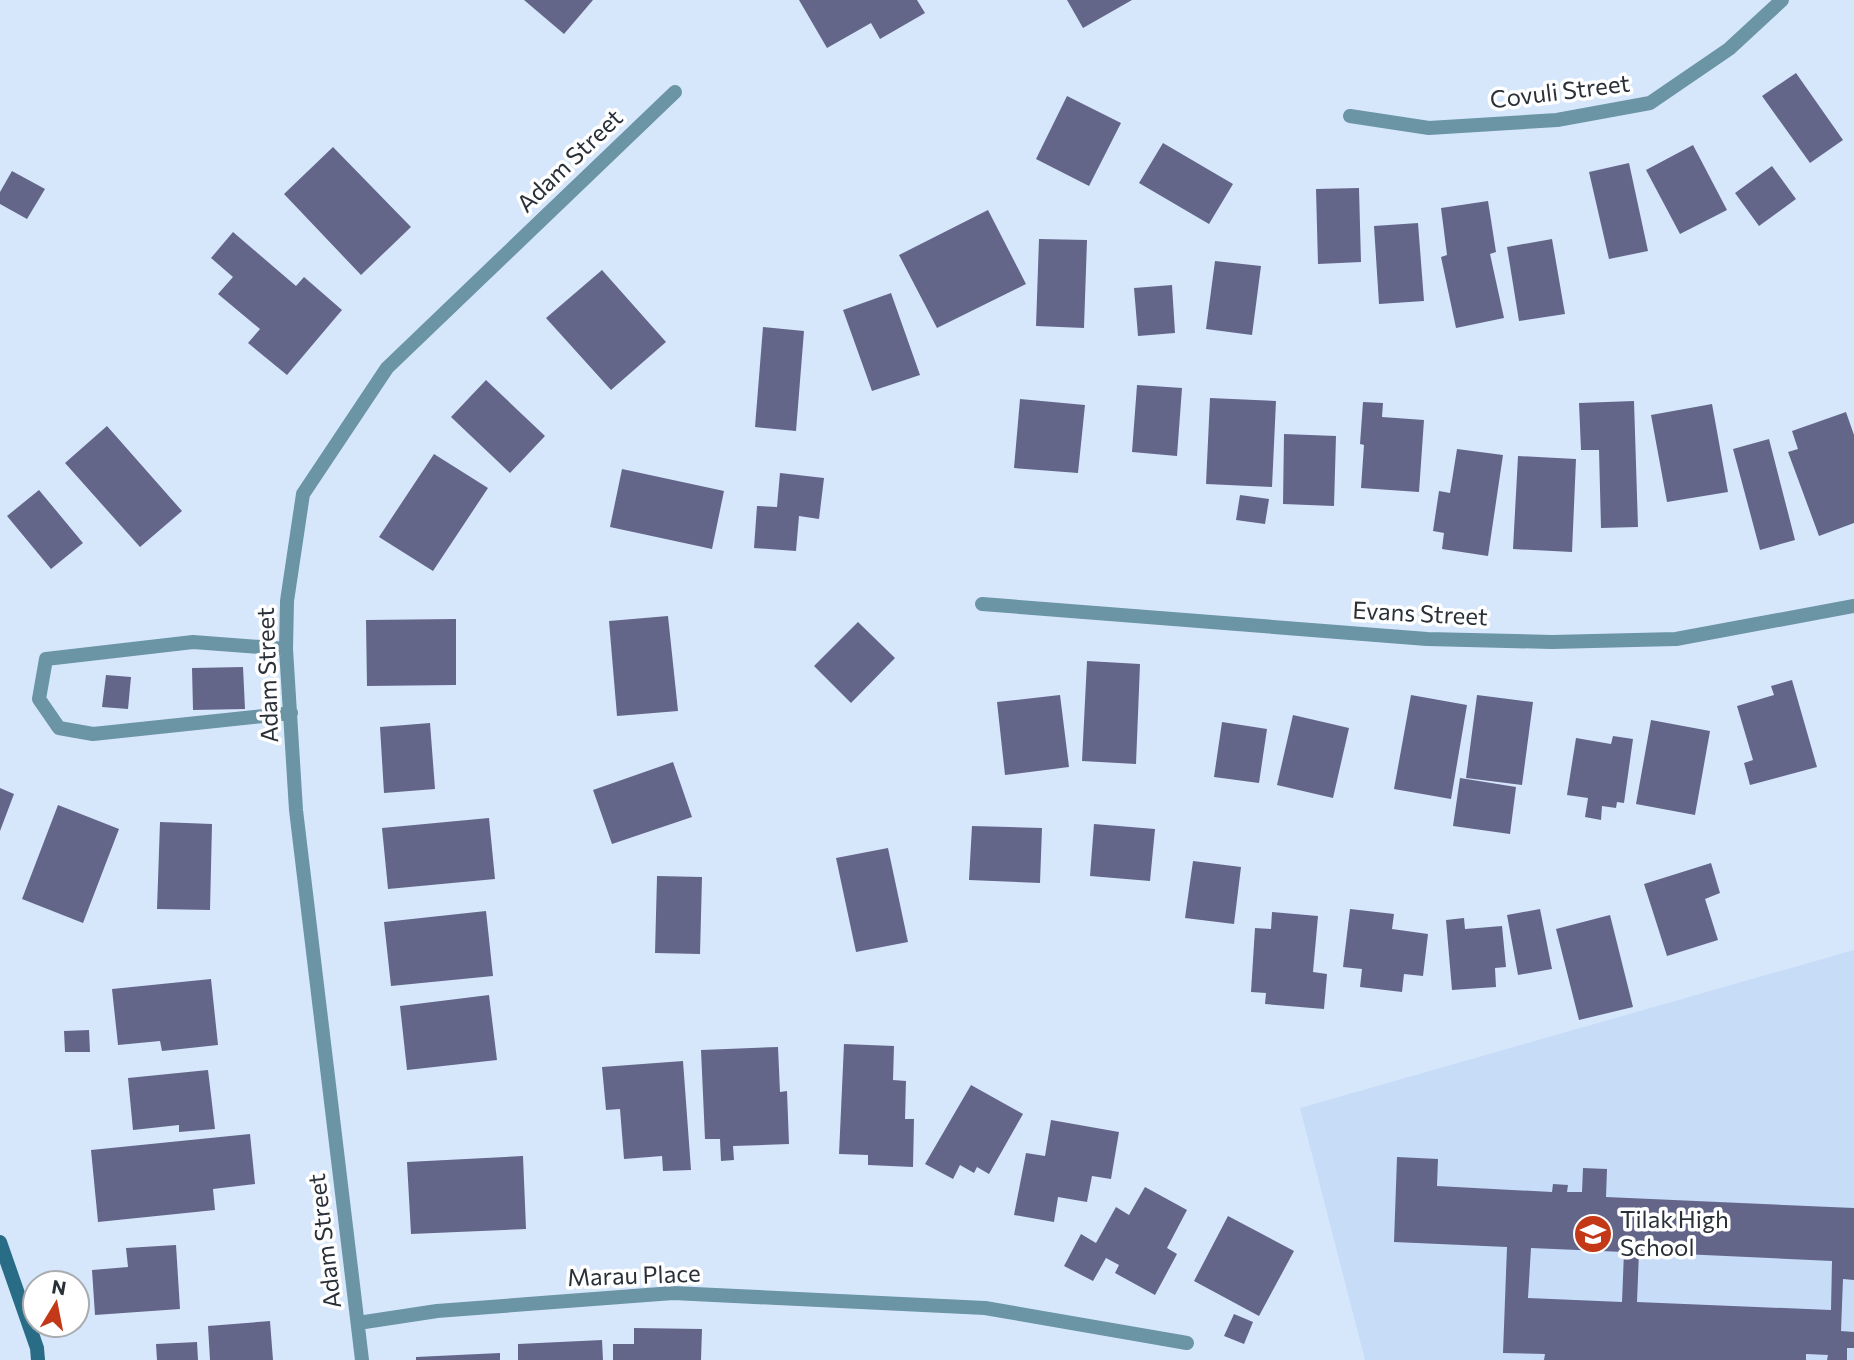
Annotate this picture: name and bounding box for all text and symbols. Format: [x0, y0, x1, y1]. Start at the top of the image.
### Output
street label: Covuli Street [1488, 68, 1632, 113]
street label: Adam Street [510, 102, 628, 218]
street label: Evans Street [1352, 594, 1489, 631]
street label: Adam Street [250, 607, 283, 743]
street label: Adam Street [301, 1172, 346, 1310]
place label: Tilak High School [1620, 1204, 1729, 1261]
school or university icon: Tilak High School [1572, 1213, 1614, 1255]
street label: Marau Place [567, 1258, 701, 1291]
north arrow [21, 1269, 91, 1339]
text: N [50, 1274, 68, 1299]

